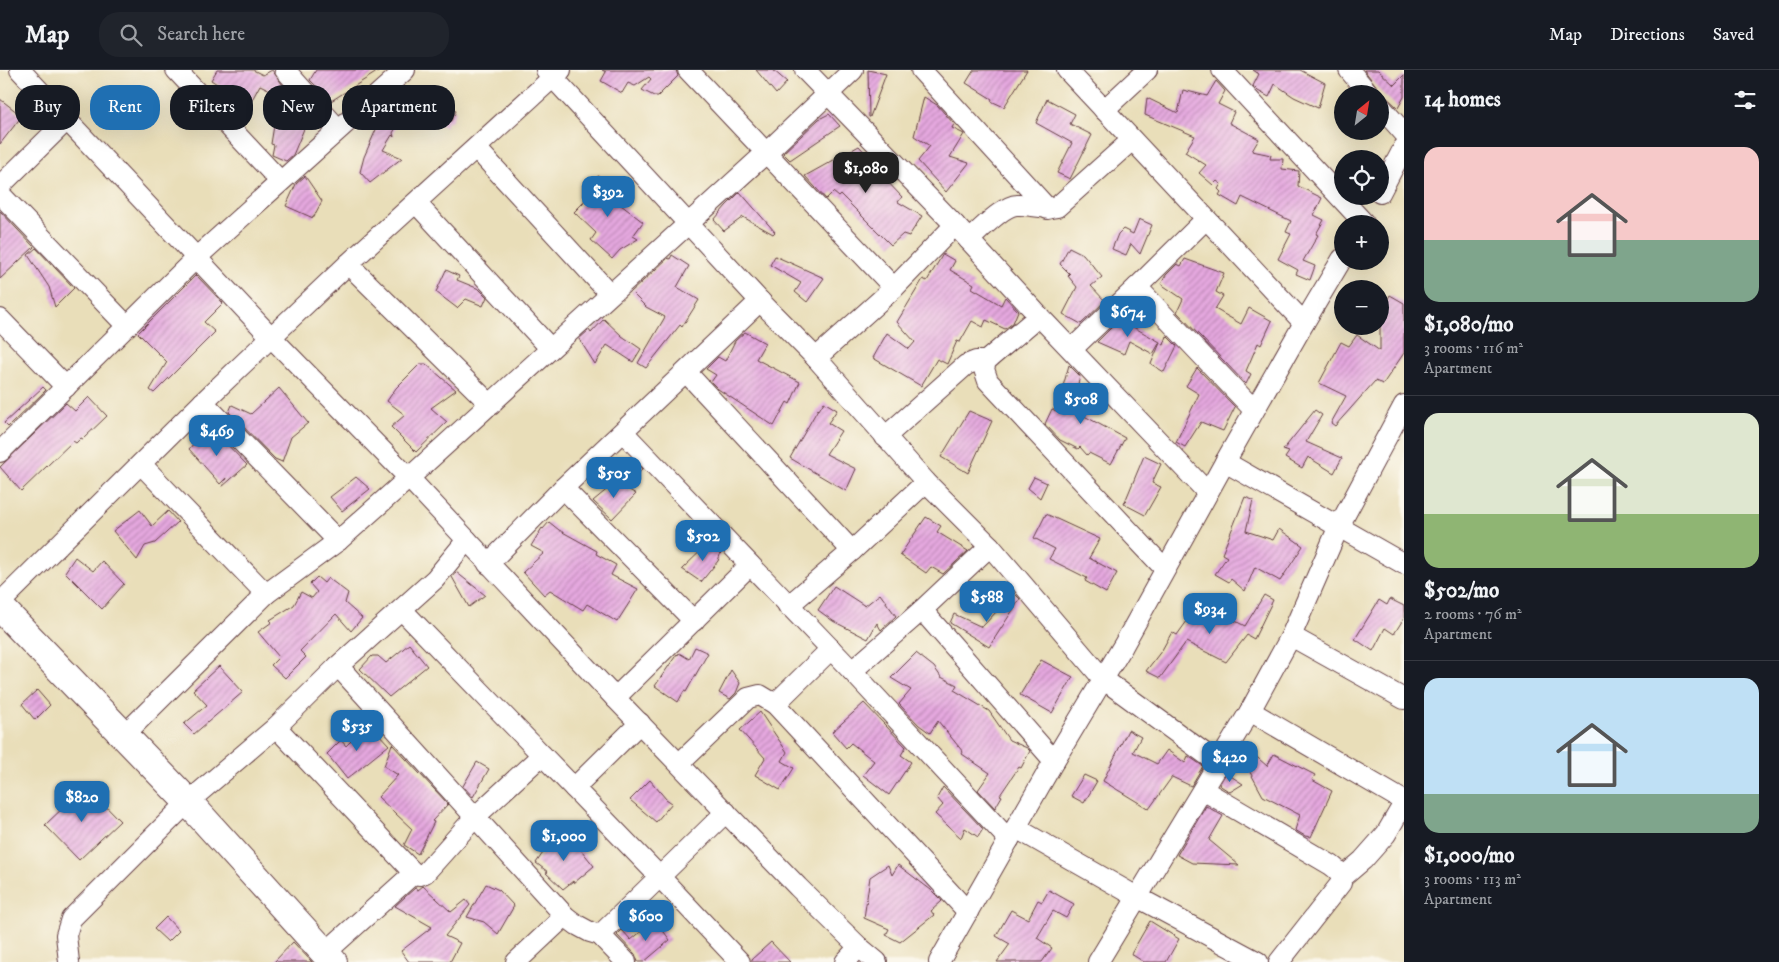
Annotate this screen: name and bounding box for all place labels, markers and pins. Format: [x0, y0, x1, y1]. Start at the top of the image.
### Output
pin: $1,080 [825, 152, 907, 194]
pin: $392 [578, 176, 638, 218]
pin: $674 [1098, 296, 1158, 338]
pin: $508 [1051, 382, 1111, 425]
pin: $469 [187, 414, 247, 457]
pin: $505 [584, 456, 644, 499]
pin: $502 [673, 520, 733, 562]
pin: $588 [957, 580, 1017, 623]
pin: $934 [1180, 592, 1240, 635]
pin: $535 [327, 710, 387, 752]
pin: $420 [1200, 740, 1260, 783]
pin: $820 [52, 780, 112, 823]
pin: $1,000 [523, 820, 605, 862]
pin: $600 [616, 900, 676, 942]

